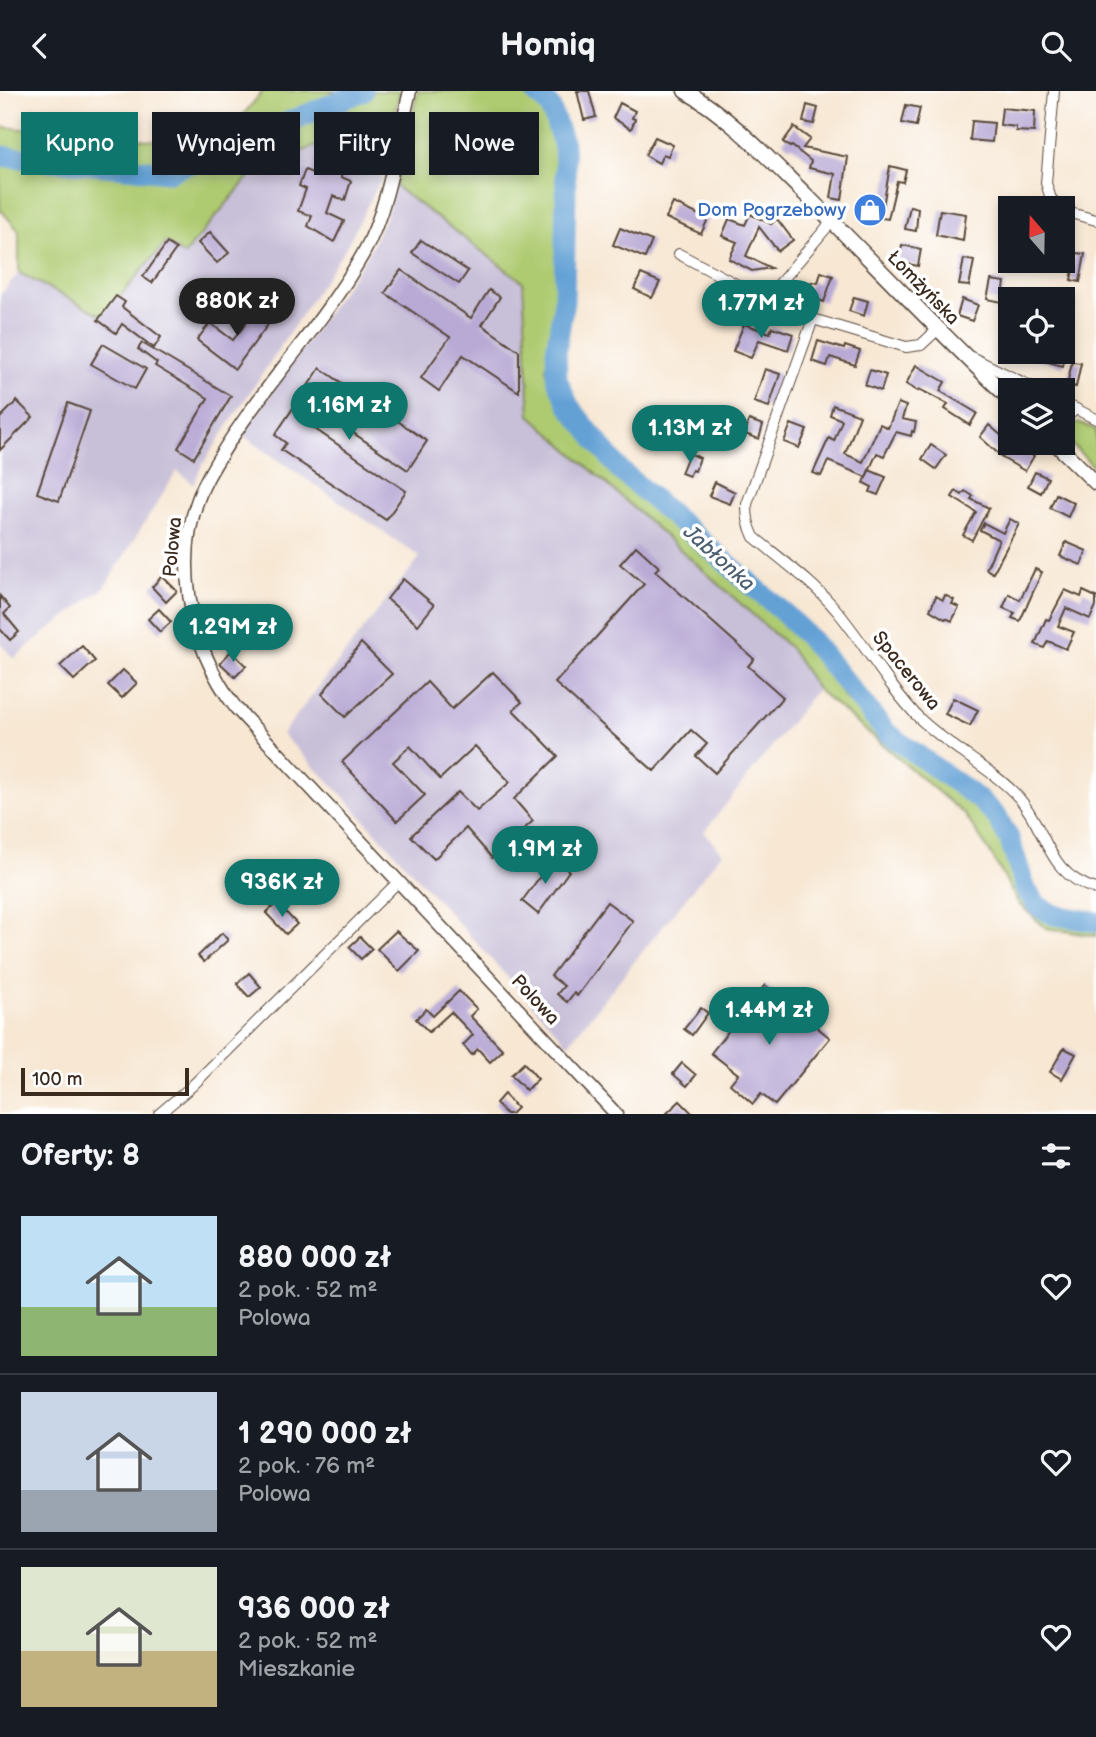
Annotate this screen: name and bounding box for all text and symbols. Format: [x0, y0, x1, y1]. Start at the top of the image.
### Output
text: Homiq [500, 26, 596, 65]
icon: back [21, 27, 59, 65]
icon: search [1037, 27, 1075, 65]
chip: Kupno [21, 112, 138, 175]
chip: Wynajem [152, 112, 300, 175]
chip: Filtry [314, 112, 415, 175]
chip: Nowe [429, 112, 539, 175]
shop icon: Dom Pogrzebowy [851, 191, 889, 229]
north arrow [998, 196, 1074, 273]
map controls [998, 196, 1075, 455]
place label: Dom Pogrzebowy [697, 199, 846, 222]
street label: Łomżyńska [882, 246, 964, 330]
pin: 880K zł [172, 279, 302, 338]
pin: 1.77M zł [689, 281, 833, 340]
text: 880K zł [195, 287, 279, 315]
button: locate [998, 287, 1075, 364]
text: 1.77M zł [718, 289, 804, 317]
button: layers [998, 378, 1075, 455]
pin: 1.16M zł [277, 383, 421, 442]
text: 1.16M zł [307, 391, 391, 419]
pin: 1.13M zł [618, 405, 762, 465]
text: 1.13M zł [648, 414, 732, 442]
street label: Polowa [159, 516, 187, 578]
water label: Jabłonka [678, 519, 760, 596]
pin: 1.29M zł [161, 605, 305, 664]
text: 1.29M zł [189, 613, 277, 641]
street label: Spacerowa [867, 627, 945, 715]
pin: 1.9M zł [480, 827, 610, 886]
text: 1.9M zł [508, 835, 582, 863]
pin: 936K zł [217, 859, 347, 919]
text: 936K zł [241, 868, 323, 896]
street label: Polowa [506, 970, 564, 1030]
pin: 1.44M zł [697, 988, 841, 1047]
text: 1.44M zł [725, 996, 813, 1024]
scale bar [21, 1065, 189, 1097]
text: 100 m [32, 1068, 83, 1091]
icon: filters [1037, 1137, 1075, 1175]
text: Oferty: 8 [21, 1138, 140, 1174]
text: 880 000 zł [238, 1240, 391, 1276]
icon: home [77, 1244, 161, 1328]
icon: heart [1037, 1267, 1075, 1305]
text: 2 pok. · 52 m² [238, 1276, 377, 1304]
text: Polowa [238, 1304, 311, 1332]
text: 1 290 000 zł [238, 1416, 412, 1452]
icon: home [77, 1420, 161, 1504]
icon: heart [1037, 1443, 1075, 1481]
text: 2 pok. · 76 m² [238, 1452, 375, 1480]
text: Polowa [238, 1480, 311, 1508]
text: 936 000 zł [238, 1591, 390, 1627]
icon: home [77, 1595, 161, 1679]
icon: heart [1037, 1618, 1075, 1656]
text: 2 pok. · 52 m² [238, 1627, 377, 1655]
text: Mieszkanie [238, 1655, 355, 1683]

